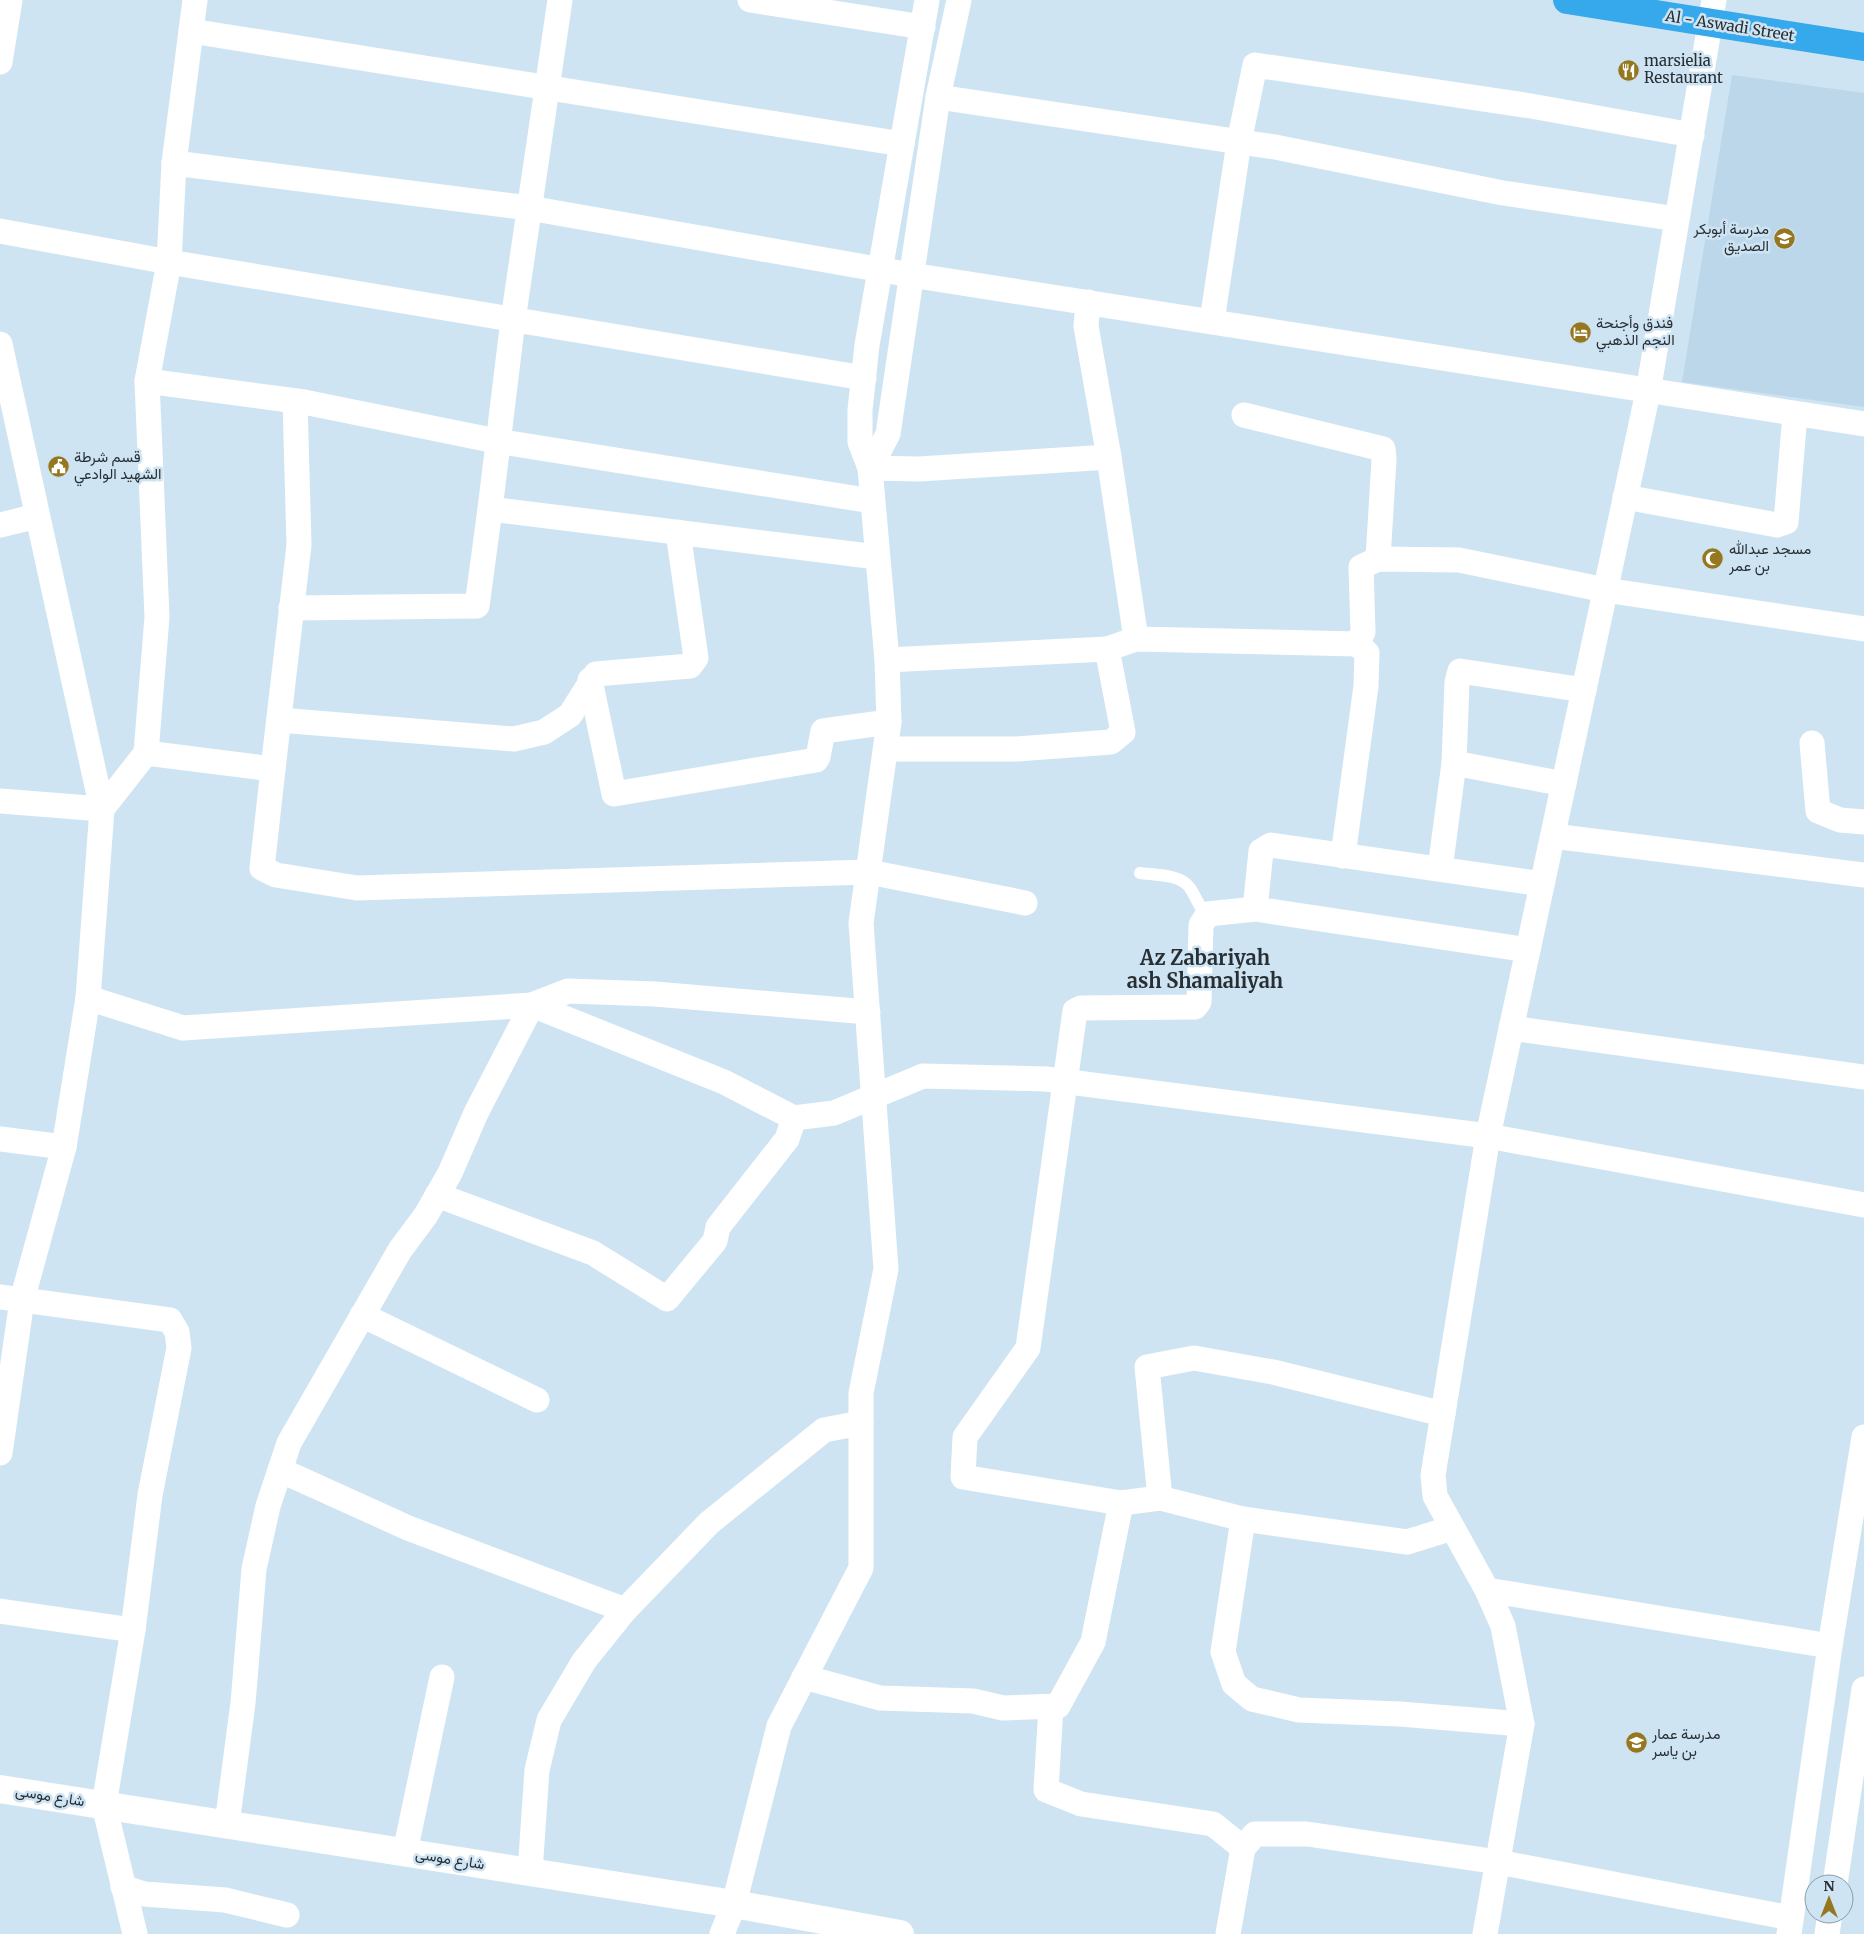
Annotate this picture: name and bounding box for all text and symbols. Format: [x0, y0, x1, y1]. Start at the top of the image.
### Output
street label: Al - Aswadi Street [1663, 6, 1796, 45]
place label: marsielia Restaurant [1644, 51, 1723, 87]
restaurant icon: marsielia Restaurant [1616, 58, 1640, 82]
place label: مدرسة أبوبكر الصديق [1692, 219, 1769, 256]
school or university icon: مدرسة أبوبكر الصديق [1773, 226, 1797, 250]
place label: فندق وأجنحة النجم الذهبي [1596, 313, 1675, 353]
hotel icon: فندق وأجنحة النجم الذهبي [1568, 320, 1592, 344]
place label: قسم شرطة الشهيد الوادعي [74, 447, 162, 487]
public building icon: قسم شرطة الشهيد الوادعي [46, 454, 70, 478]
place label: مسجد عبدالله بن عمر [1728, 539, 1811, 576]
mosque icon: مسجد عبدالله بن عمر [1701, 546, 1725, 570]
district label: Az Zabariyah ash Shamaliyah [1127, 945, 1284, 993]
place label: مدرسة عمار بن ياسر [1651, 1724, 1721, 1761]
school or university icon: مدرسة عمار بن ياسر [1624, 1731, 1648, 1755]
street label: شارع موسى [14, 1781, 86, 1812]
street label: شارع موسى [414, 1844, 486, 1875]
north arrow [1804, 1874, 1854, 1924]
text: N [1823, 1877, 1835, 1895]

